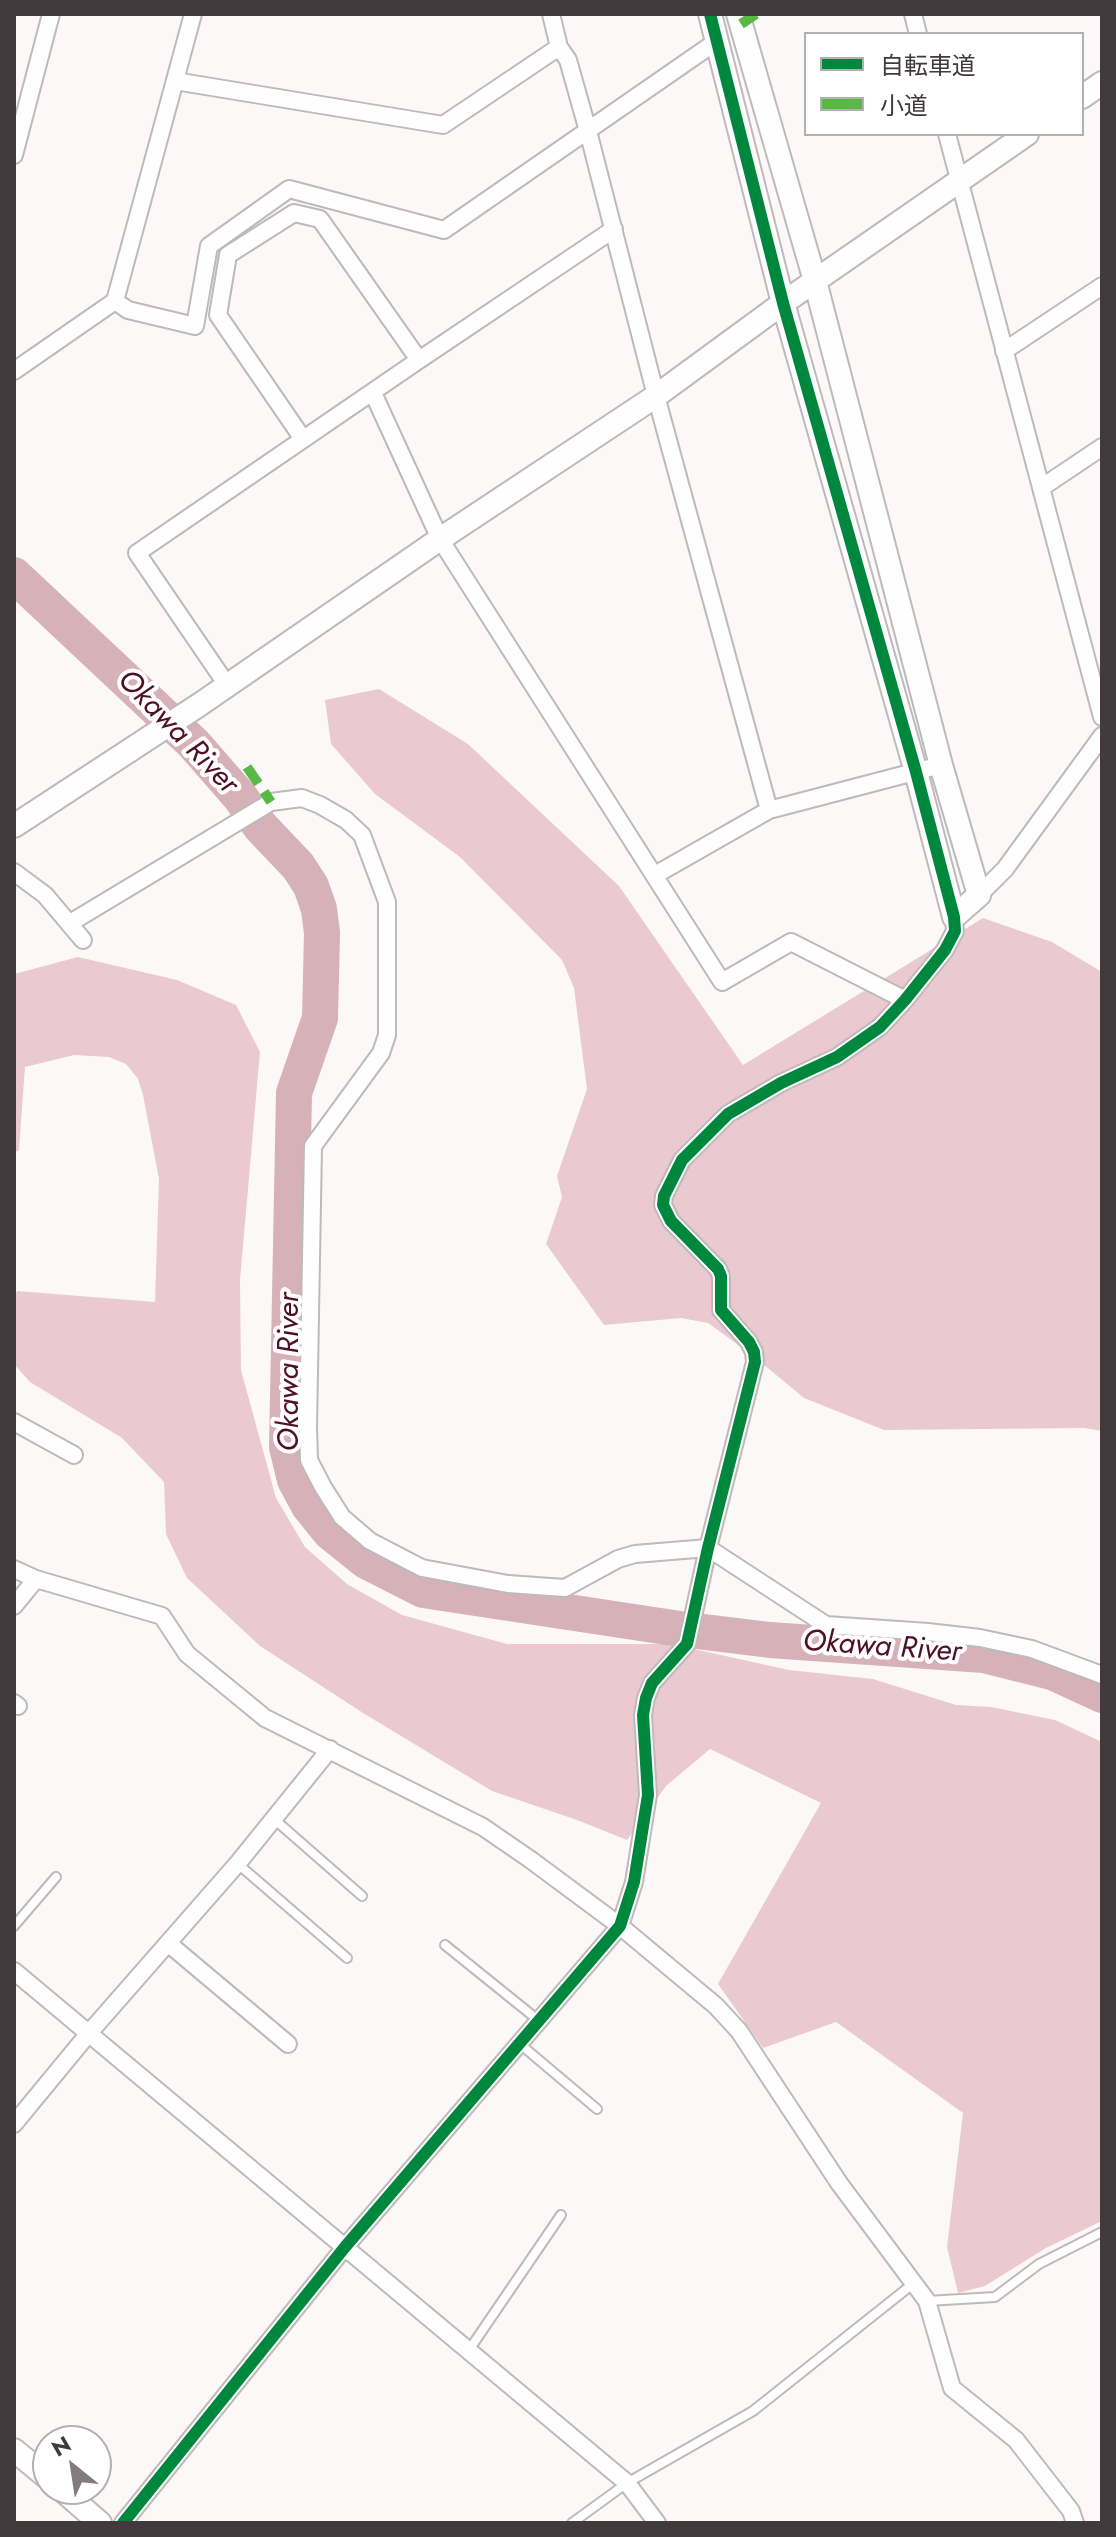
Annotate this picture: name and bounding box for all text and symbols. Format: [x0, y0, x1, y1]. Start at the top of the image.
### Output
legend [804, 32, 1084, 136]
text: 自転車道 [880, 48, 976, 83]
text: 小道 [880, 88, 928, 123]
water label: Okawa River [109, 663, 245, 803]
water label: Okawa River [273, 1293, 309, 1451]
water label: Okawa River [801, 1625, 963, 1671]
north arrow [32, 2425, 112, 2505]
text: N [45, 2428, 77, 2464]

